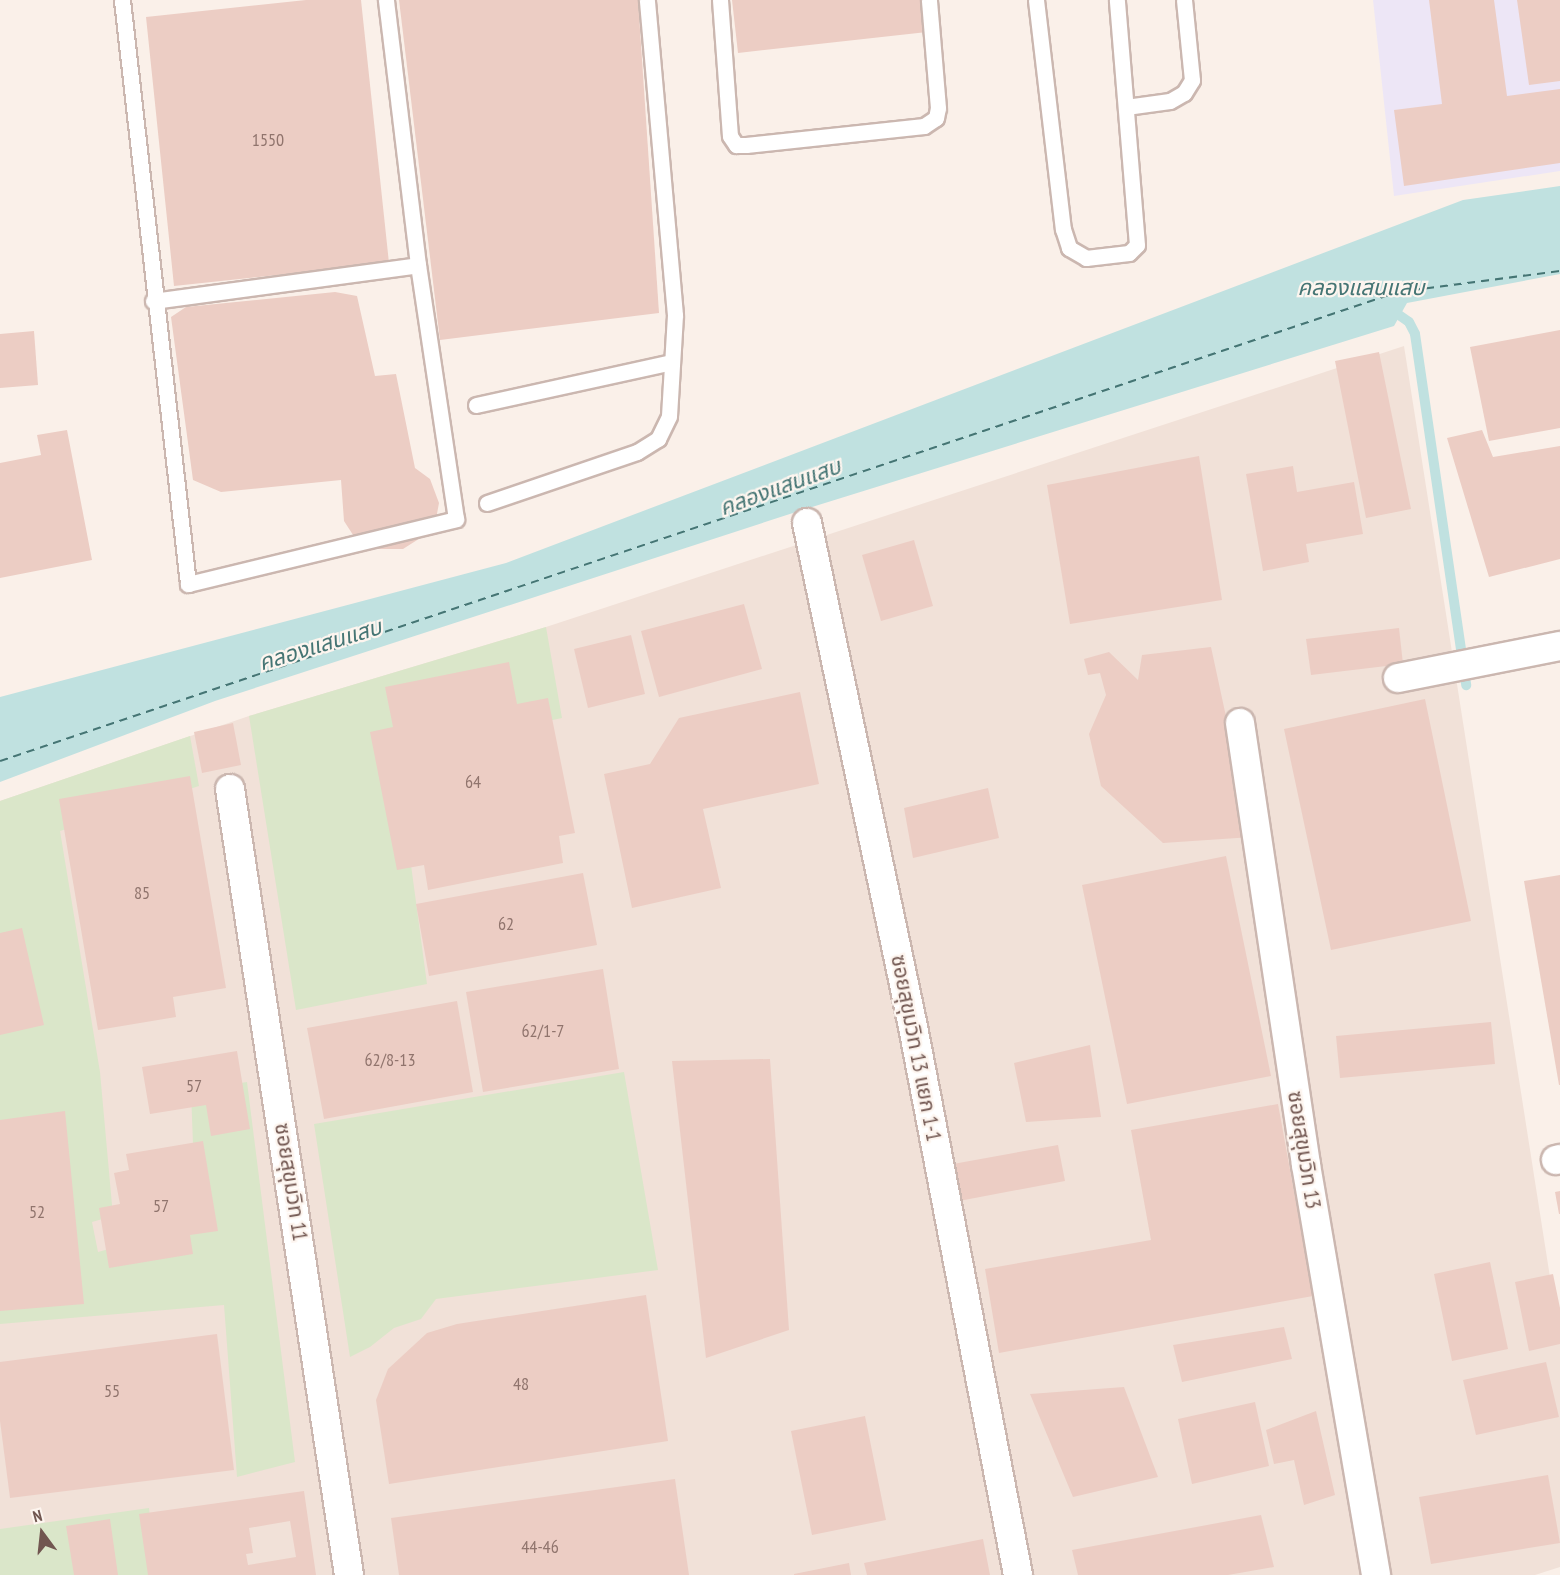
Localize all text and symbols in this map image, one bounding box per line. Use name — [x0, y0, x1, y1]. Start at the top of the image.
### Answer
house number: 1550 — [252, 129, 284, 151]
water label: คลองแสนแสบ — [1297, 275, 1425, 301]
water label: คลองแสนแสบ — [716, 453, 844, 521]
water label: คลองแสนแสบ — [255, 614, 385, 676]
house number: 64 — [465, 771, 481, 793]
house number: 85 — [134, 882, 150, 904]
house number: 62 — [498, 913, 514, 935]
street label: ซอยสุขุมวิท 13 แยก 1-1 — [886, 953, 946, 1143]
house number: 62/1-7 — [522, 1020, 564, 1042]
house number: 62/8-13 — [364, 1049, 416, 1071]
house number: 57 — [186, 1075, 202, 1097]
street label: ซอยสุขุมวิท 13 — [1282, 1089, 1326, 1211]
street label: ซอยสุขุมวิท 11 — [269, 1121, 313, 1243]
house number: 57 — [153, 1195, 169, 1217]
house number: 52 — [29, 1201, 45, 1223]
house number: 48 — [513, 1373, 529, 1395]
house number: 55 — [104, 1380, 120, 1402]
north arrow — [12, 1503, 72, 1563]
text: N — [31, 1505, 44, 1526]
house number: 44-46 — [521, 1536, 559, 1558]

